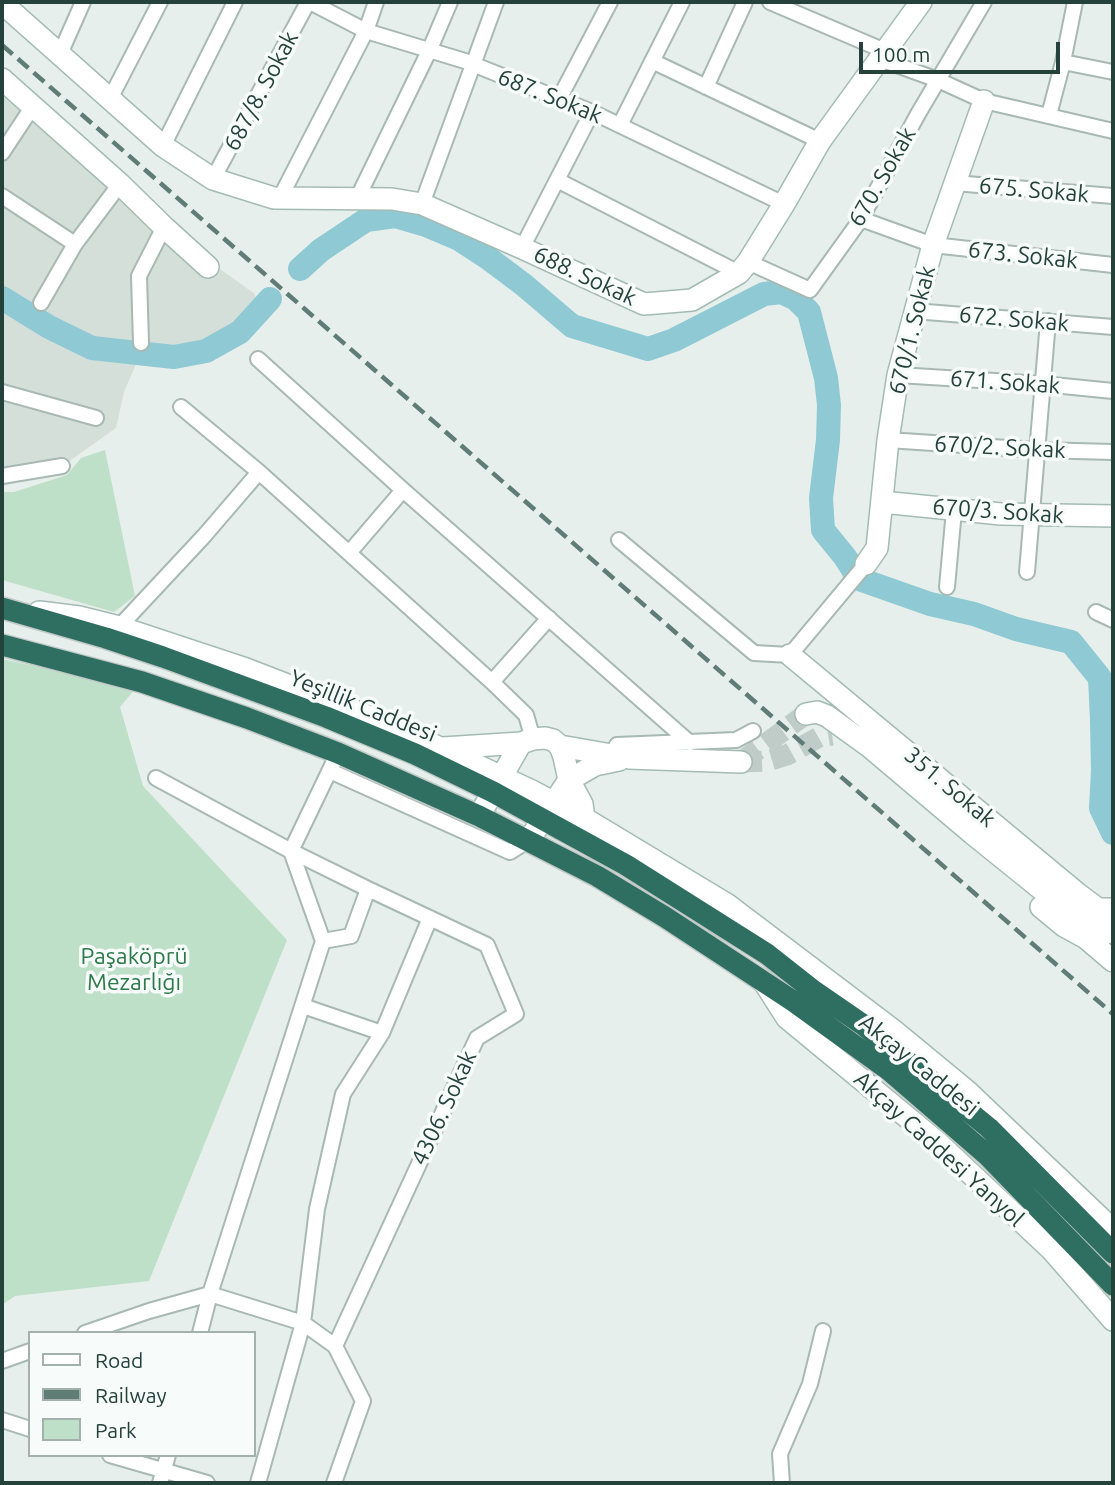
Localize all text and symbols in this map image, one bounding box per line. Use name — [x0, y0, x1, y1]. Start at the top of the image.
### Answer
street label: 687/8. Sokak — [218, 26, 304, 156]
scale bar — [863, 28, 1064, 72]
text: 100 m — [872, 42, 930, 66]
street label: 687. Sokak — [494, 63, 606, 129]
street label: 670. Sokak — [842, 122, 922, 232]
street label: 675. Sokak — [978, 171, 1090, 209]
street label: 673. Sokak — [967, 236, 1079, 274]
street label: 688. Sokak — [529, 240, 641, 312]
street label: 670/1. Sokak — [883, 263, 941, 397]
street label: 672. Sokak — [958, 300, 1070, 338]
street label: 671. Sokak — [949, 364, 1061, 400]
street label: 670/2. Sokak — [933, 430, 1067, 464]
street label: 670/3. Sokak — [931, 493, 1065, 529]
street label: Yeşillik Caddesi — [285, 664, 441, 748]
street label: 351. Sokak — [899, 741, 1001, 833]
park label: Paşaköprü Mezarlığı — [80, 942, 188, 996]
street label: Akçay Caddesi — [854, 1008, 984, 1122]
street label: 4306. Sokak — [405, 1046, 483, 1170]
street label: Akçay Caddesi Yanyol — [848, 1065, 1030, 1233]
legend — [28, 1331, 256, 1457]
text: Road — [95, 1348, 143, 1372]
text: Railway — [95, 1383, 167, 1407]
text: Park — [95, 1418, 137, 1442]

